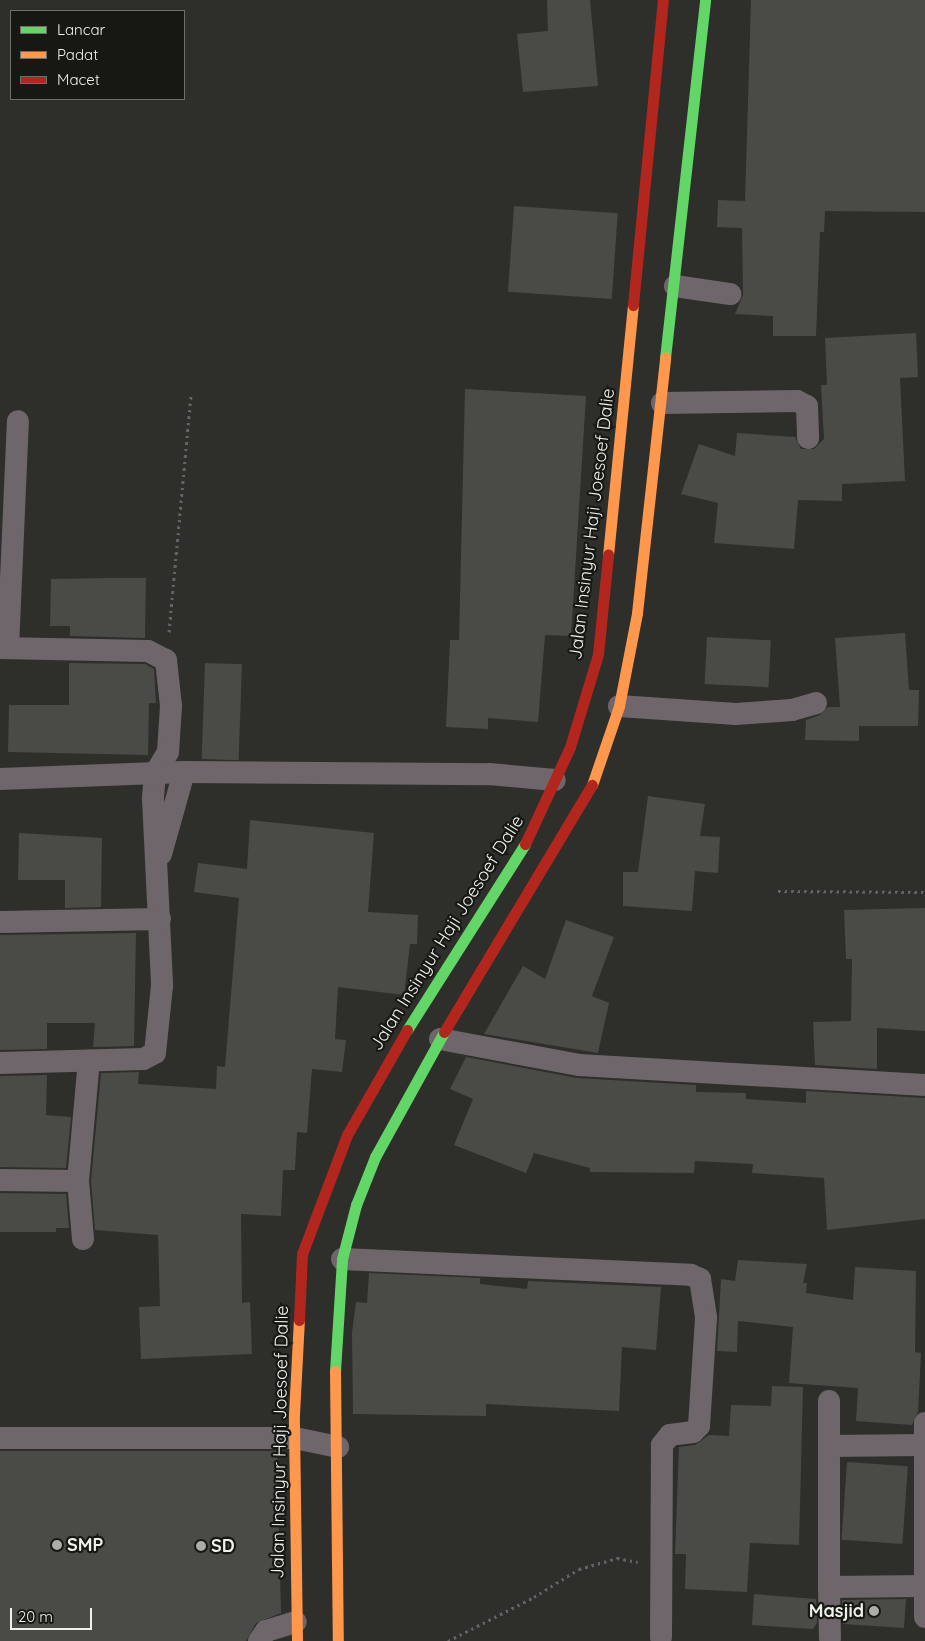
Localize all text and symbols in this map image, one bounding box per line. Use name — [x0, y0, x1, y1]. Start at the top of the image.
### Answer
legend — [10, 10, 185, 100]
text: Lancar — [57, 20, 105, 39]
text: Padat — [57, 45, 98, 64]
text: Macet — [57, 70, 100, 89]
street label: Jalan Insinyur Haji Joesoef Dalie — [565, 387, 619, 661]
street label: Jalan Insinyur Haji Joesoef Dalie — [365, 811, 529, 1055]
street label: Jalan Insinyur Haji Joesoef Dalie — [267, 1305, 293, 1579]
place label: SMP — [67, 1534, 103, 1556]
place label: SD — [211, 1535, 235, 1557]
marker: SMP — [51, 1539, 63, 1551]
marker: SD — [195, 1540, 207, 1552]
scale bar — [12, 1598, 95, 1630]
place label: Masjid — [809, 1600, 864, 1622]
marker: Masjid — [868, 1605, 880, 1617]
text: 20 m — [18, 1607, 53, 1626]

